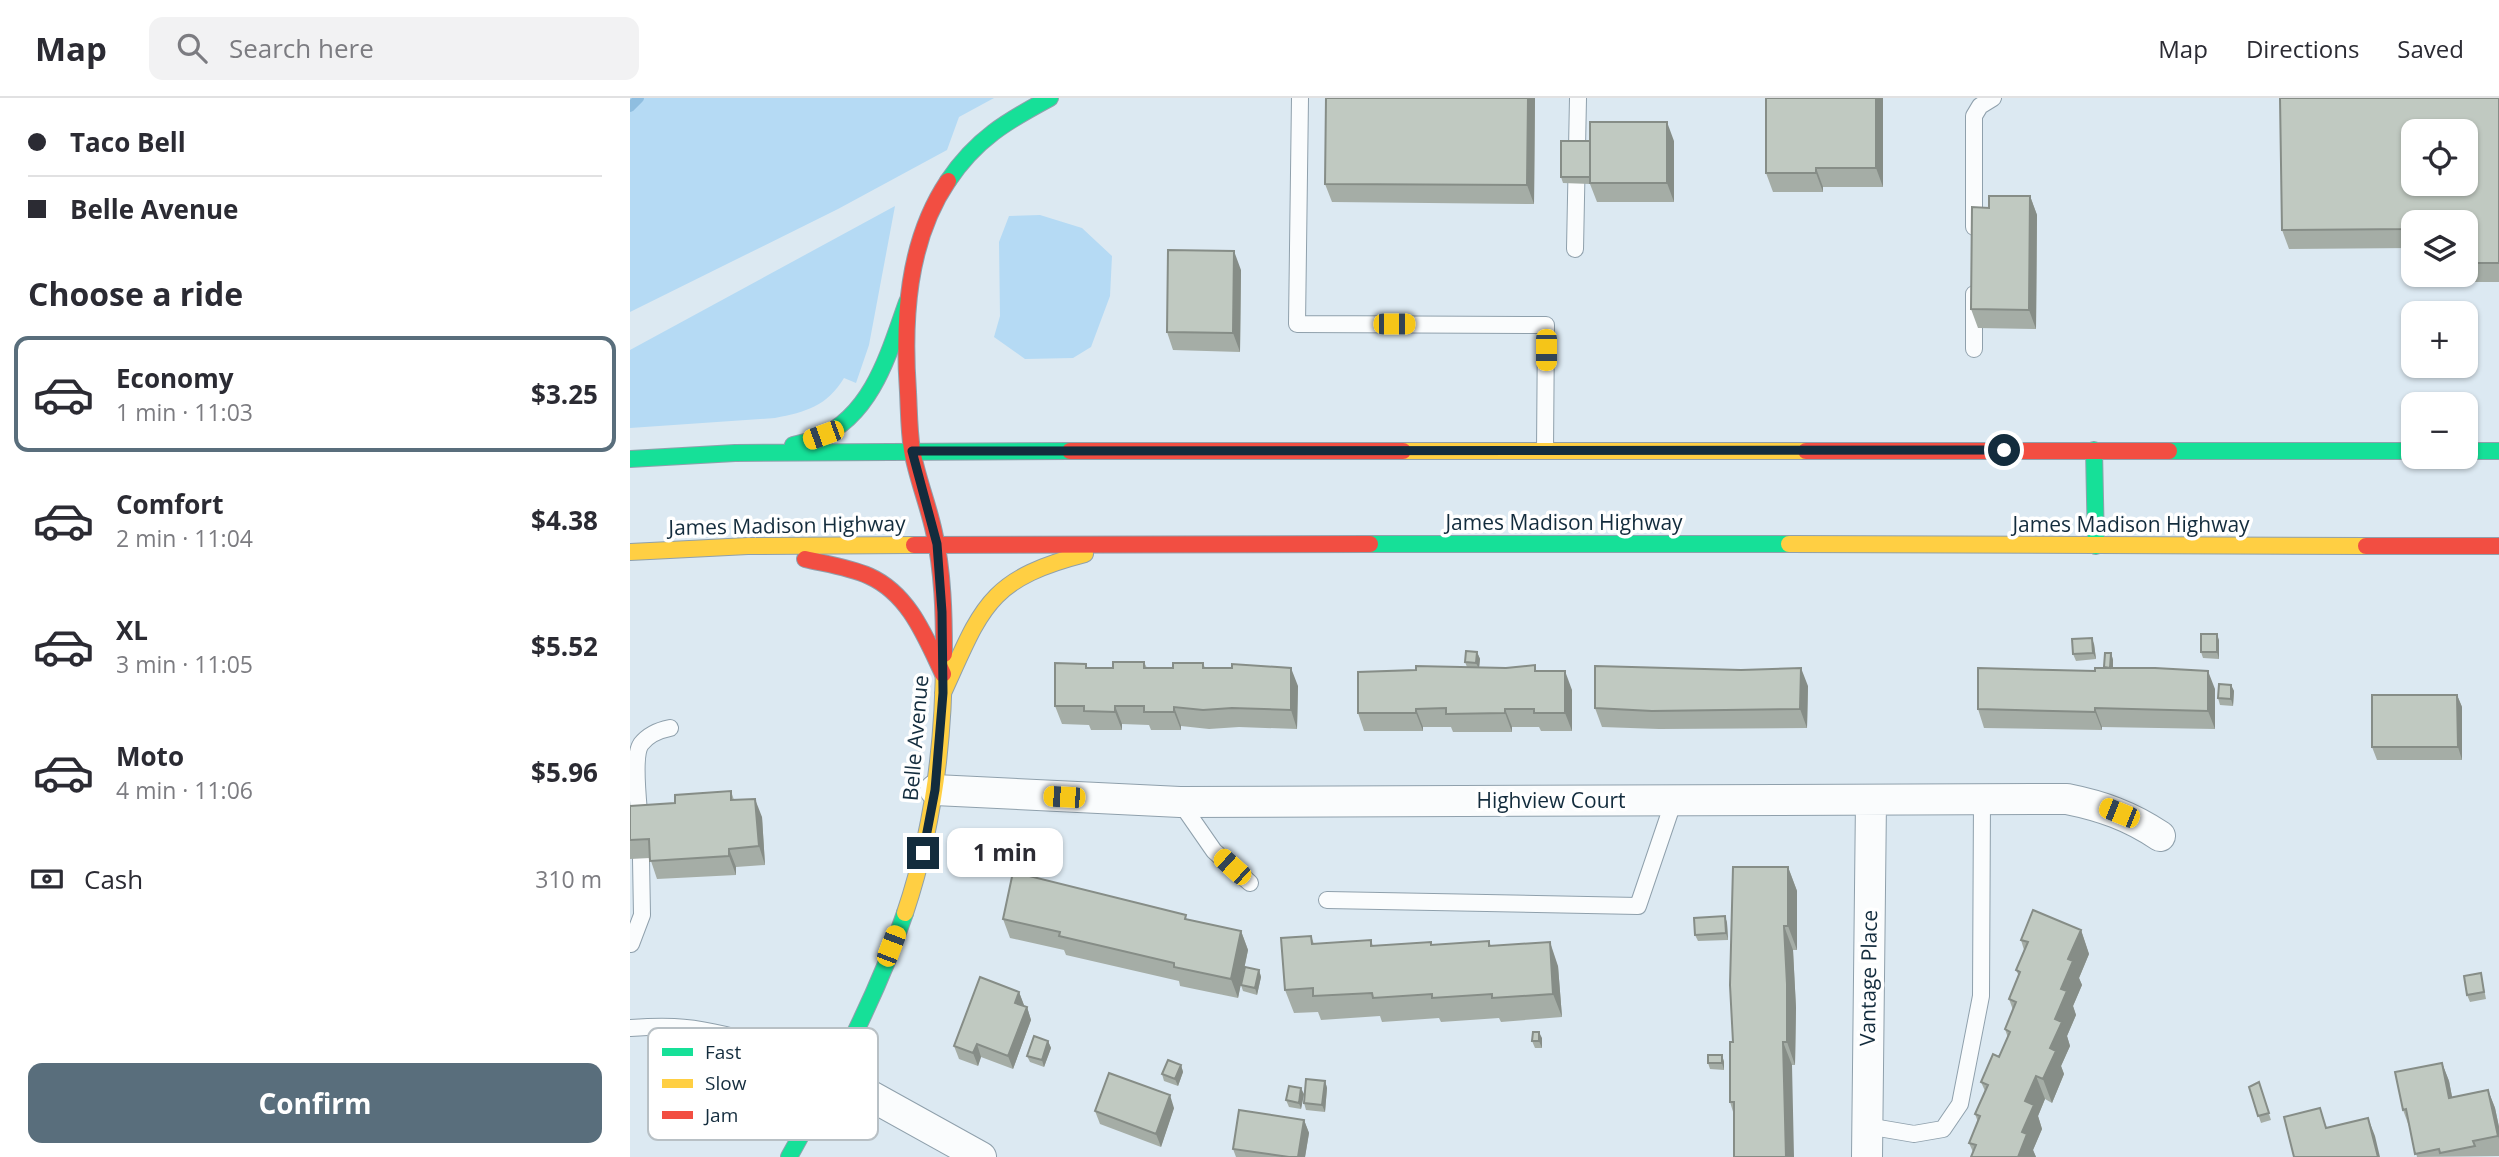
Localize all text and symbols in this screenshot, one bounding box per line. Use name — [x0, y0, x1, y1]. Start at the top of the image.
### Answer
search box — [149, 17, 639, 80]
text: Map — [35, 26, 107, 71]
icon: search — [173, 29, 211, 67]
text: Search here — [229, 30, 374, 66]
text: Map — [2158, 32, 2208, 65]
text: Directions — [2246, 32, 2359, 65]
text: Saved — [2397, 32, 2464, 65]
map controls — [2401, 119, 2478, 469]
button: locate — [2401, 119, 2478, 196]
text: Taco Bell — [70, 124, 186, 160]
text: Belle Avenue — [70, 191, 238, 227]
button: layers — [2401, 210, 2478, 287]
text: Choose a ride — [28, 272, 243, 315]
button: + — [2401, 301, 2478, 378]
car — [1374, 314, 1416, 335]
car — [1536, 329, 1557, 371]
text: Economy — [116, 360, 234, 396]
icon: car — [32, 363, 95, 426]
text: $3.25 — [531, 376, 598, 412]
button: − — [2401, 392, 2478, 469]
text: 1 min · 11:03 — [116, 396, 253, 428]
car — [800, 418, 847, 452]
route start — [1988, 434, 2020, 466]
text: Comfort — [116, 486, 223, 522]
icon: car — [32, 489, 95, 552]
text: $4.38 — [531, 502, 598, 538]
street label: James Madison Highway — [1443, 508, 1683, 536]
street label: James Madison Highway — [666, 509, 906, 541]
street label: James Madison Highway — [2010, 510, 2250, 538]
text: 2 min · 11:04 — [116, 522, 253, 554]
text: XL — [116, 612, 148, 648]
icon: car — [32, 615, 95, 678]
text: $5.52 — [531, 628, 598, 664]
text: 3 min · 11:05 — [116, 648, 253, 680]
street label: Belle Avenue — [896, 674, 934, 802]
text: Moto — [116, 738, 184, 774]
icon: car — [32, 741, 95, 804]
text: $5.96 — [531, 754, 598, 790]
text: 4 min · 11:06 — [116, 774, 253, 806]
car — [1043, 785, 1086, 809]
street label: Highview Court — [1476, 786, 1626, 814]
car — [2096, 795, 2143, 831]
callout: 1 min — [948, 828, 1063, 878]
text: 1 min — [973, 836, 1037, 868]
route end — [907, 837, 939, 869]
car — [1210, 845, 1255, 889]
icon: cash — [28, 860, 66, 898]
text: Cash — [84, 861, 143, 897]
text: 310 m — [535, 863, 602, 895]
street label: Vantage Place — [1853, 910, 1883, 1046]
car — [874, 923, 909, 969]
legend — [648, 1028, 878, 1140]
text: Fast — [705, 1039, 741, 1065]
button: Confirm — [28, 1063, 602, 1143]
text: Slow — [705, 1070, 747, 1096]
text: Jam — [703, 1102, 738, 1128]

